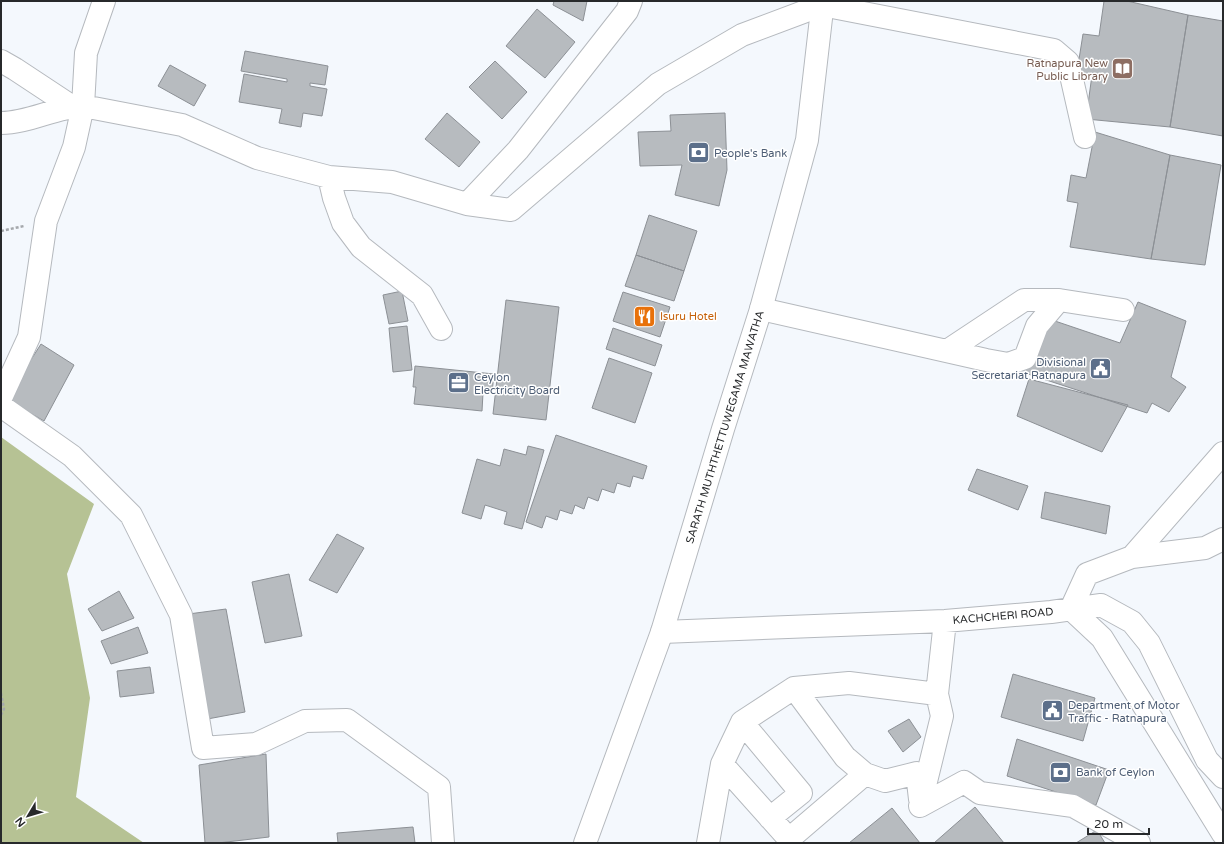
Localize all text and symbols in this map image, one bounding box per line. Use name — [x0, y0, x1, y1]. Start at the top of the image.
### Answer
library icon: Ratnapura New Public Library — [1110, 56, 1136, 82]
place label: Ratnapura New Public Library — [1027, 57, 1108, 83]
bank icon: People's Bank — [685, 140, 711, 166]
place label: People's Bank — [714, 147, 787, 160]
restaurant icon: Isuru Hotel — [631, 303, 657, 329]
street label: SARATH MUTHTHETTUWEGAMA MAWATHA — [683, 309, 767, 545]
place label: Isuru Hotel — [660, 310, 717, 323]
public building icon: Divisional Secretariat Ratnapura — [1088, 355, 1114, 381]
place label: Divisional Secretariat Ratnapura — [971, 356, 1086, 382]
office icon: Ceylon Electricity Board — [446, 370, 472, 396]
place label: Ceylon Electricity Board — [474, 371, 560, 397]
street label: KACHCHERI ROAD — [952, 605, 1054, 627]
public building icon: Department of Motor Traffic - Ratnapura — [1039, 698, 1065, 724]
place label: Department of Motor Traffic - Ratnapura — [1068, 699, 1180, 725]
bank icon: Bank of Ceylon — [1047, 759, 1073, 785]
place label: Bank of Ceylon — [1076, 766, 1155, 779]
north arrow — [8, 796, 48, 836]
scale bar — [1088, 810, 1149, 836]
text: N — [13, 814, 28, 829]
text: 20 m — [1094, 817, 1123, 831]

